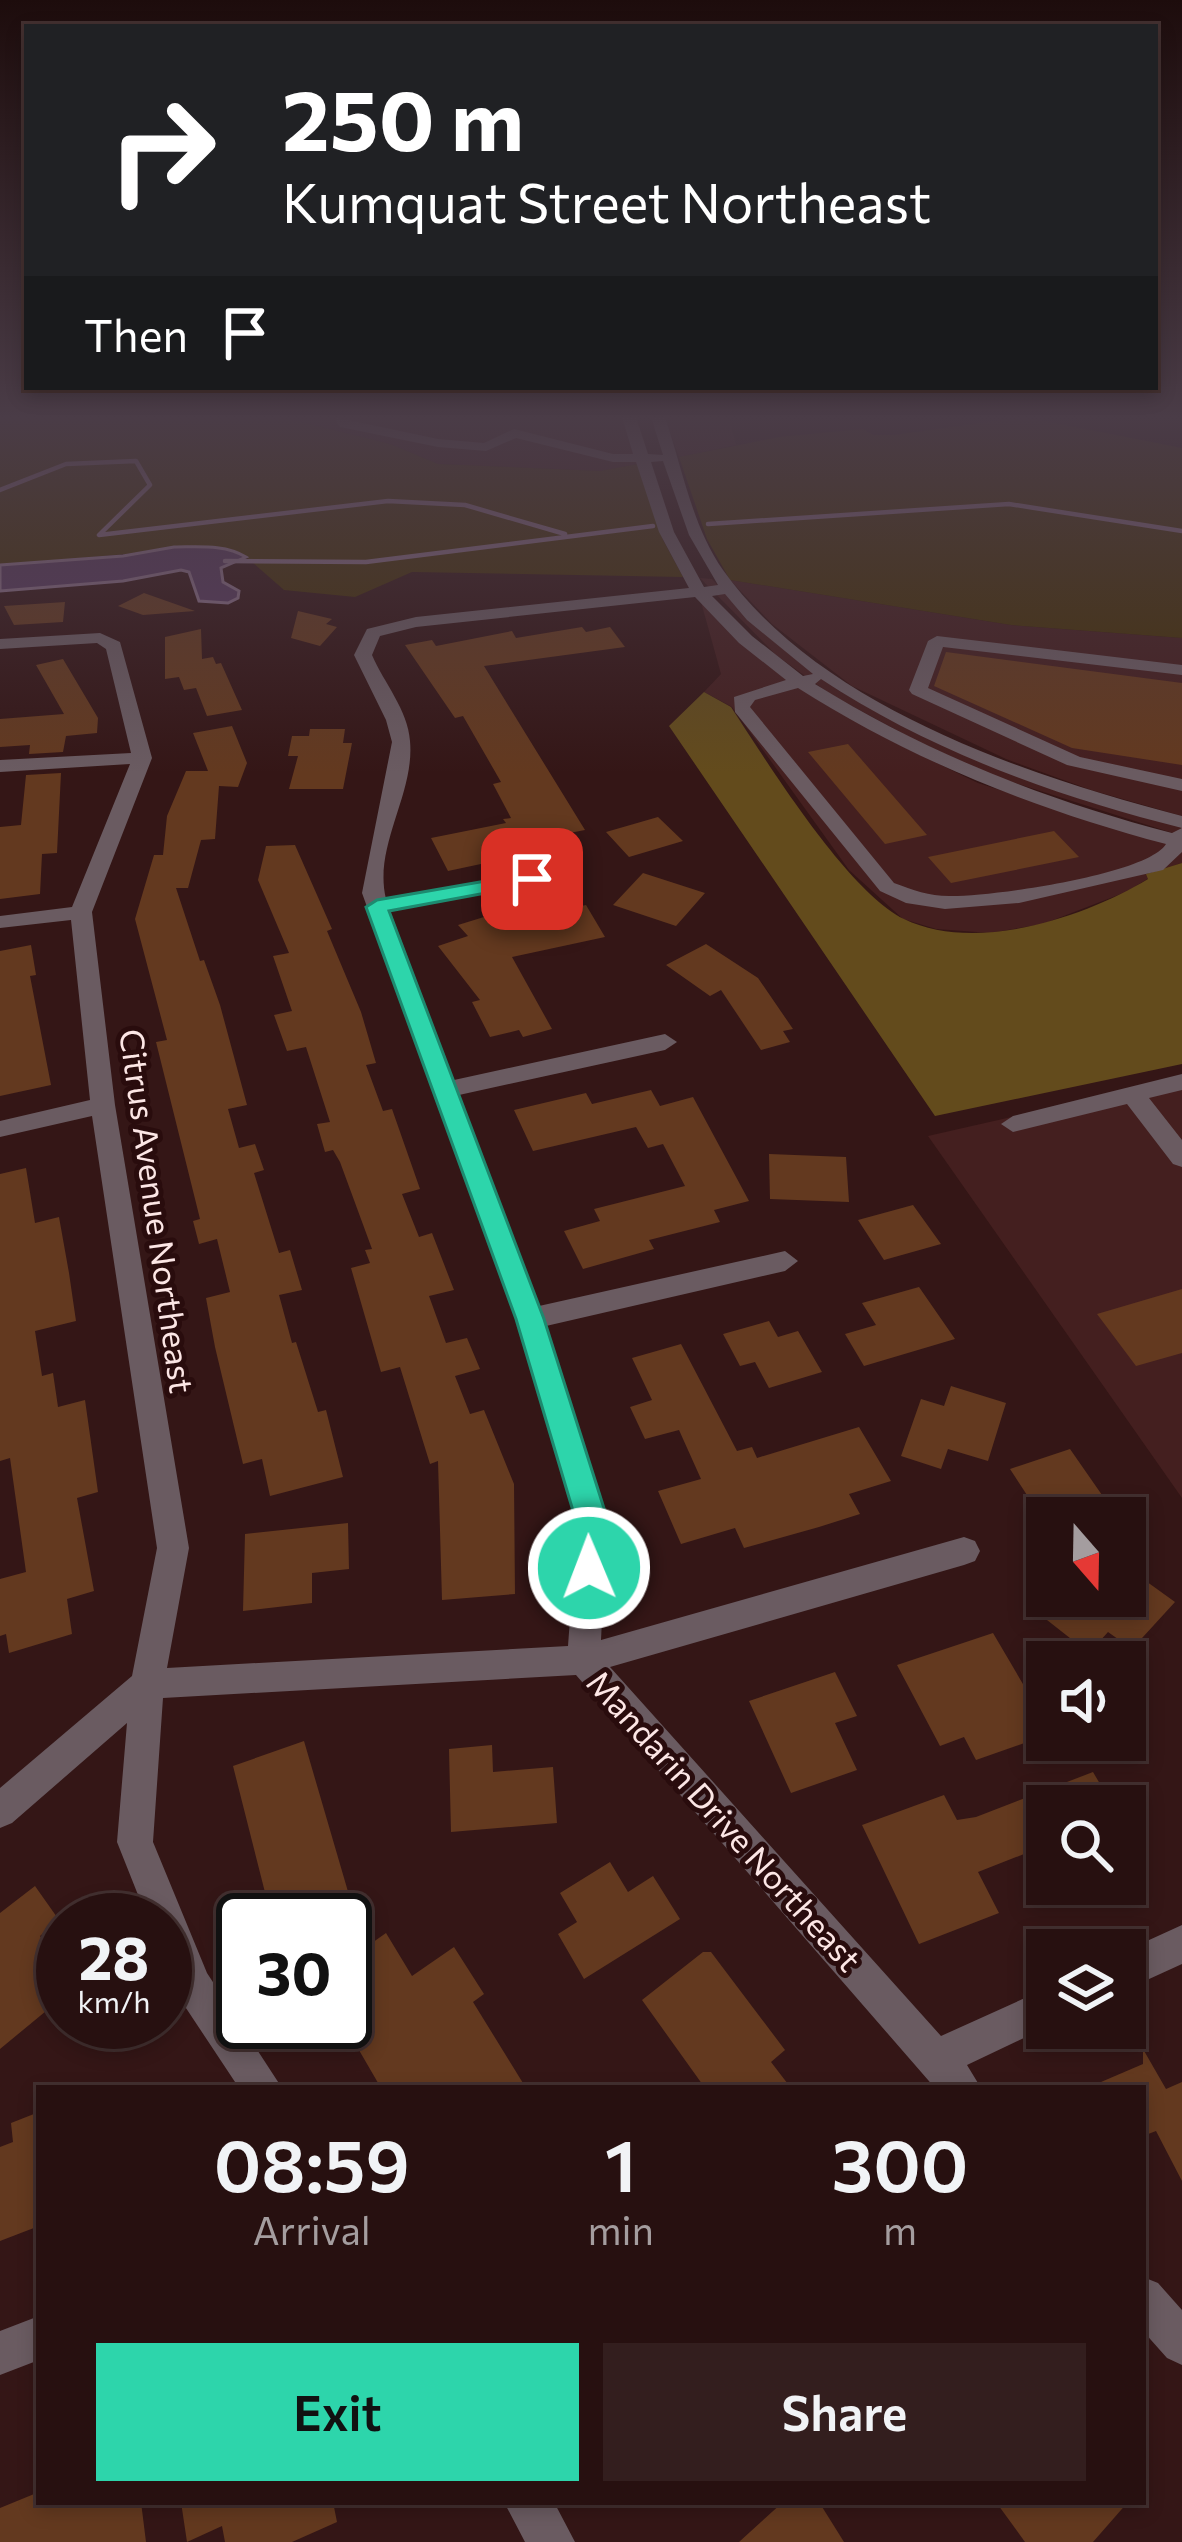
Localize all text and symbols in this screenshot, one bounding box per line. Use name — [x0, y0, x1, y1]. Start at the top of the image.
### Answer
text: 250 m — [282, 66, 524, 168]
icon: right — [84, 72, 240, 228]
text: Kumquat Street Northeast — [282, 168, 931, 234]
icon: arrive — [212, 300, 278, 366]
text: Then — [84, 306, 188, 361]
pin — [481, 828, 583, 930]
icon: arrive — [499, 846, 565, 912]
street label: Citrus Avenue Northeast — [112, 1026, 204, 1396]
north arrow — [1026, 1497, 1146, 1617]
map controls — [1026, 1497, 1146, 2049]
position arrow — [526, 1505, 652, 1631]
button: sound — [1026, 1641, 1146, 1761]
street label: Mandarin Drive Northeast — [579, 1661, 871, 1979]
button: search — [1026, 1785, 1146, 1905]
speed limit sign: 30 — [216, 1893, 372, 2049]
text: 28 — [79, 1919, 149, 1992]
button: layers — [1026, 1929, 1146, 2049]
text: km/h — [78, 1982, 150, 2019]
text: 08:59 — [214, 2119, 410, 2207]
text: 1 — [605, 2119, 637, 2207]
text: 300 — [832, 2119, 968, 2207]
text: Arrival — [253, 2205, 371, 2253]
text: min — [587, 2205, 654, 2253]
text: m — [883, 2205, 917, 2253]
button: Exit — [96, 2343, 579, 2481]
button: Share — [603, 2343, 1086, 2481]

